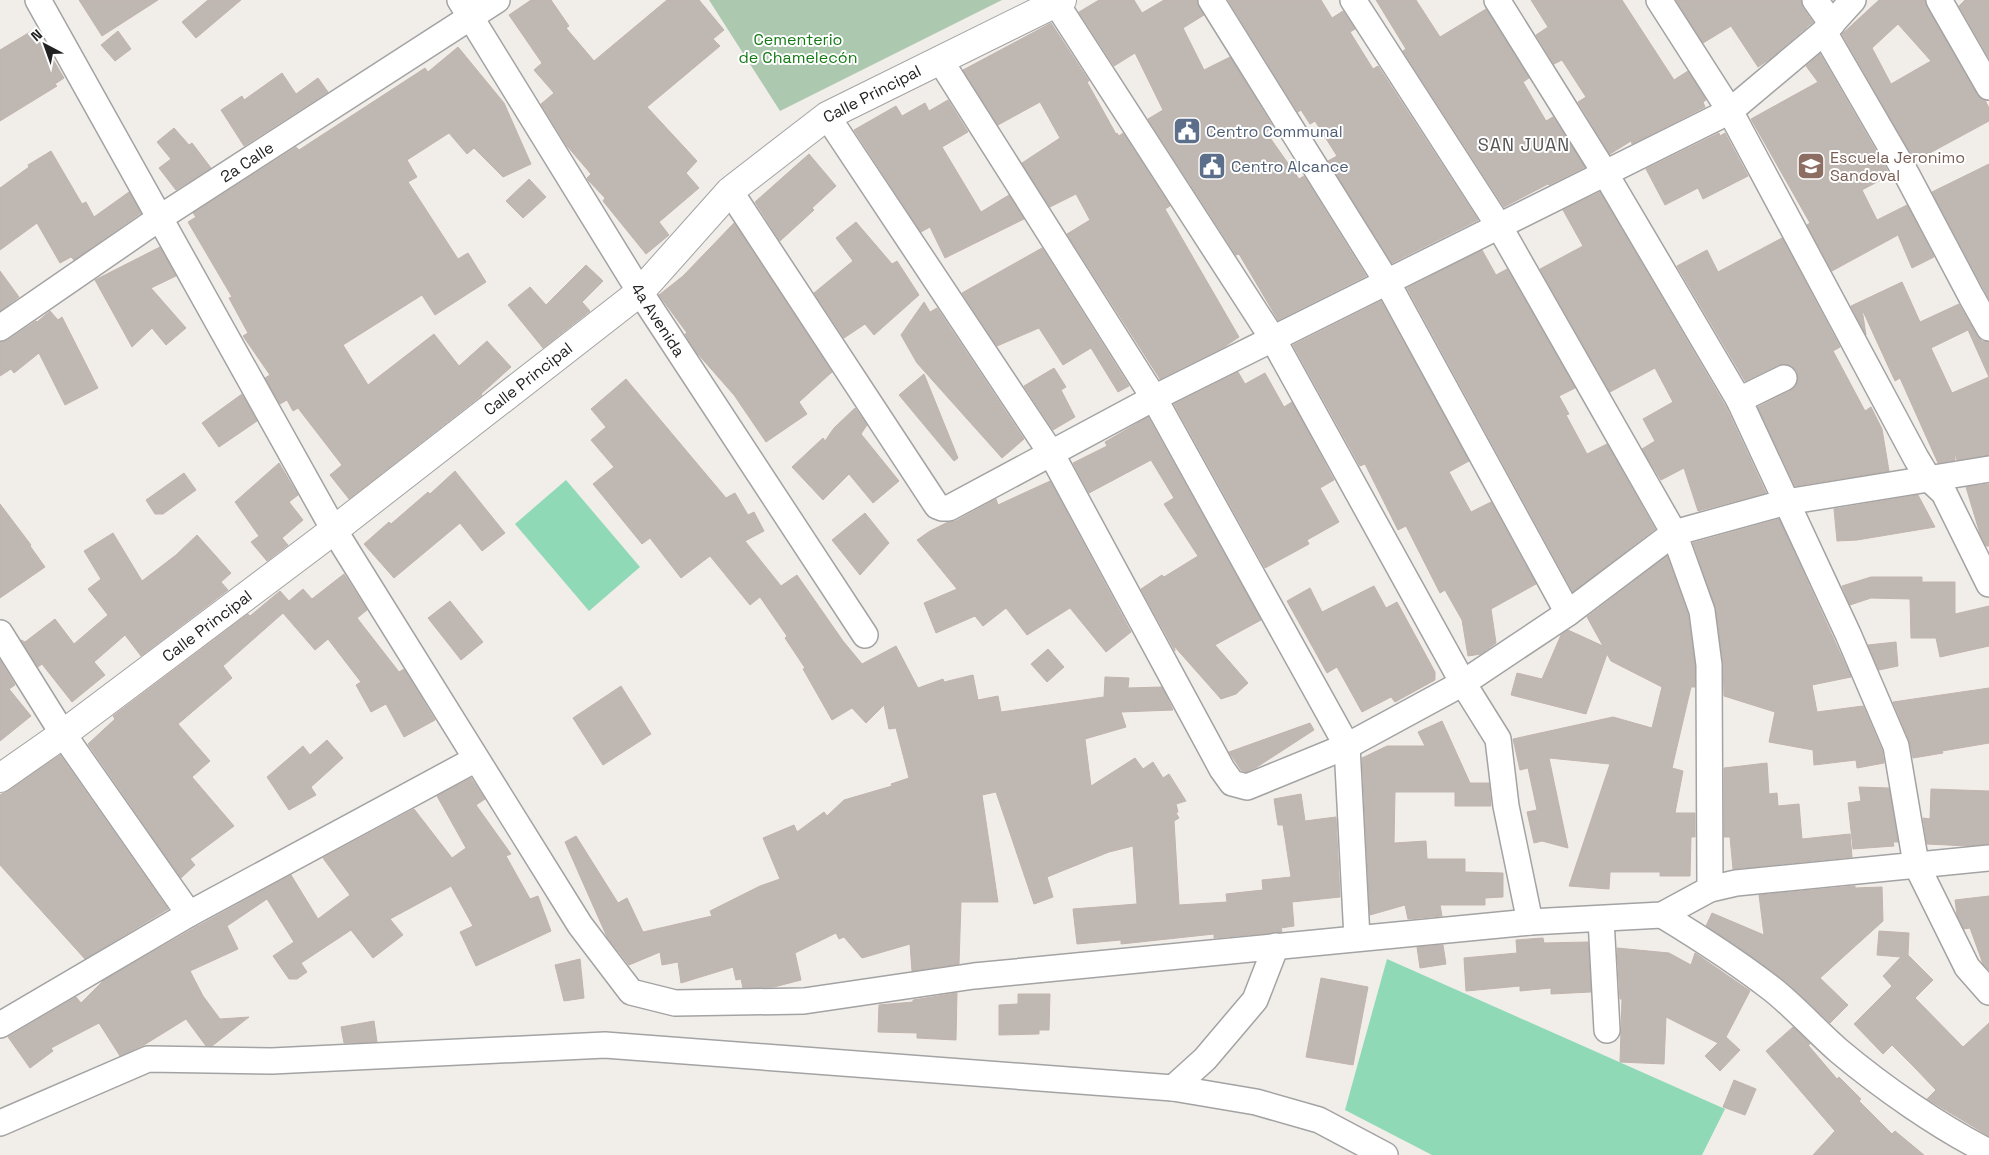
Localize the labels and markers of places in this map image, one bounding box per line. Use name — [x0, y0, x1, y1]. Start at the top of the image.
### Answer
public building icon: Centro Communal — [1172, 116, 1202, 146]
place label: Centro Communal — [1206, 121, 1343, 142]
place label: Escuela Jeronimo Sandoval — [1830, 147, 1965, 186]
public building icon: Centro Alcance — [1197, 151, 1227, 181]
school or university icon: Escuela Jeronimo Sandoval — [1796, 151, 1826, 181]
place label: Centro Alcance — [1231, 156, 1349, 177]

